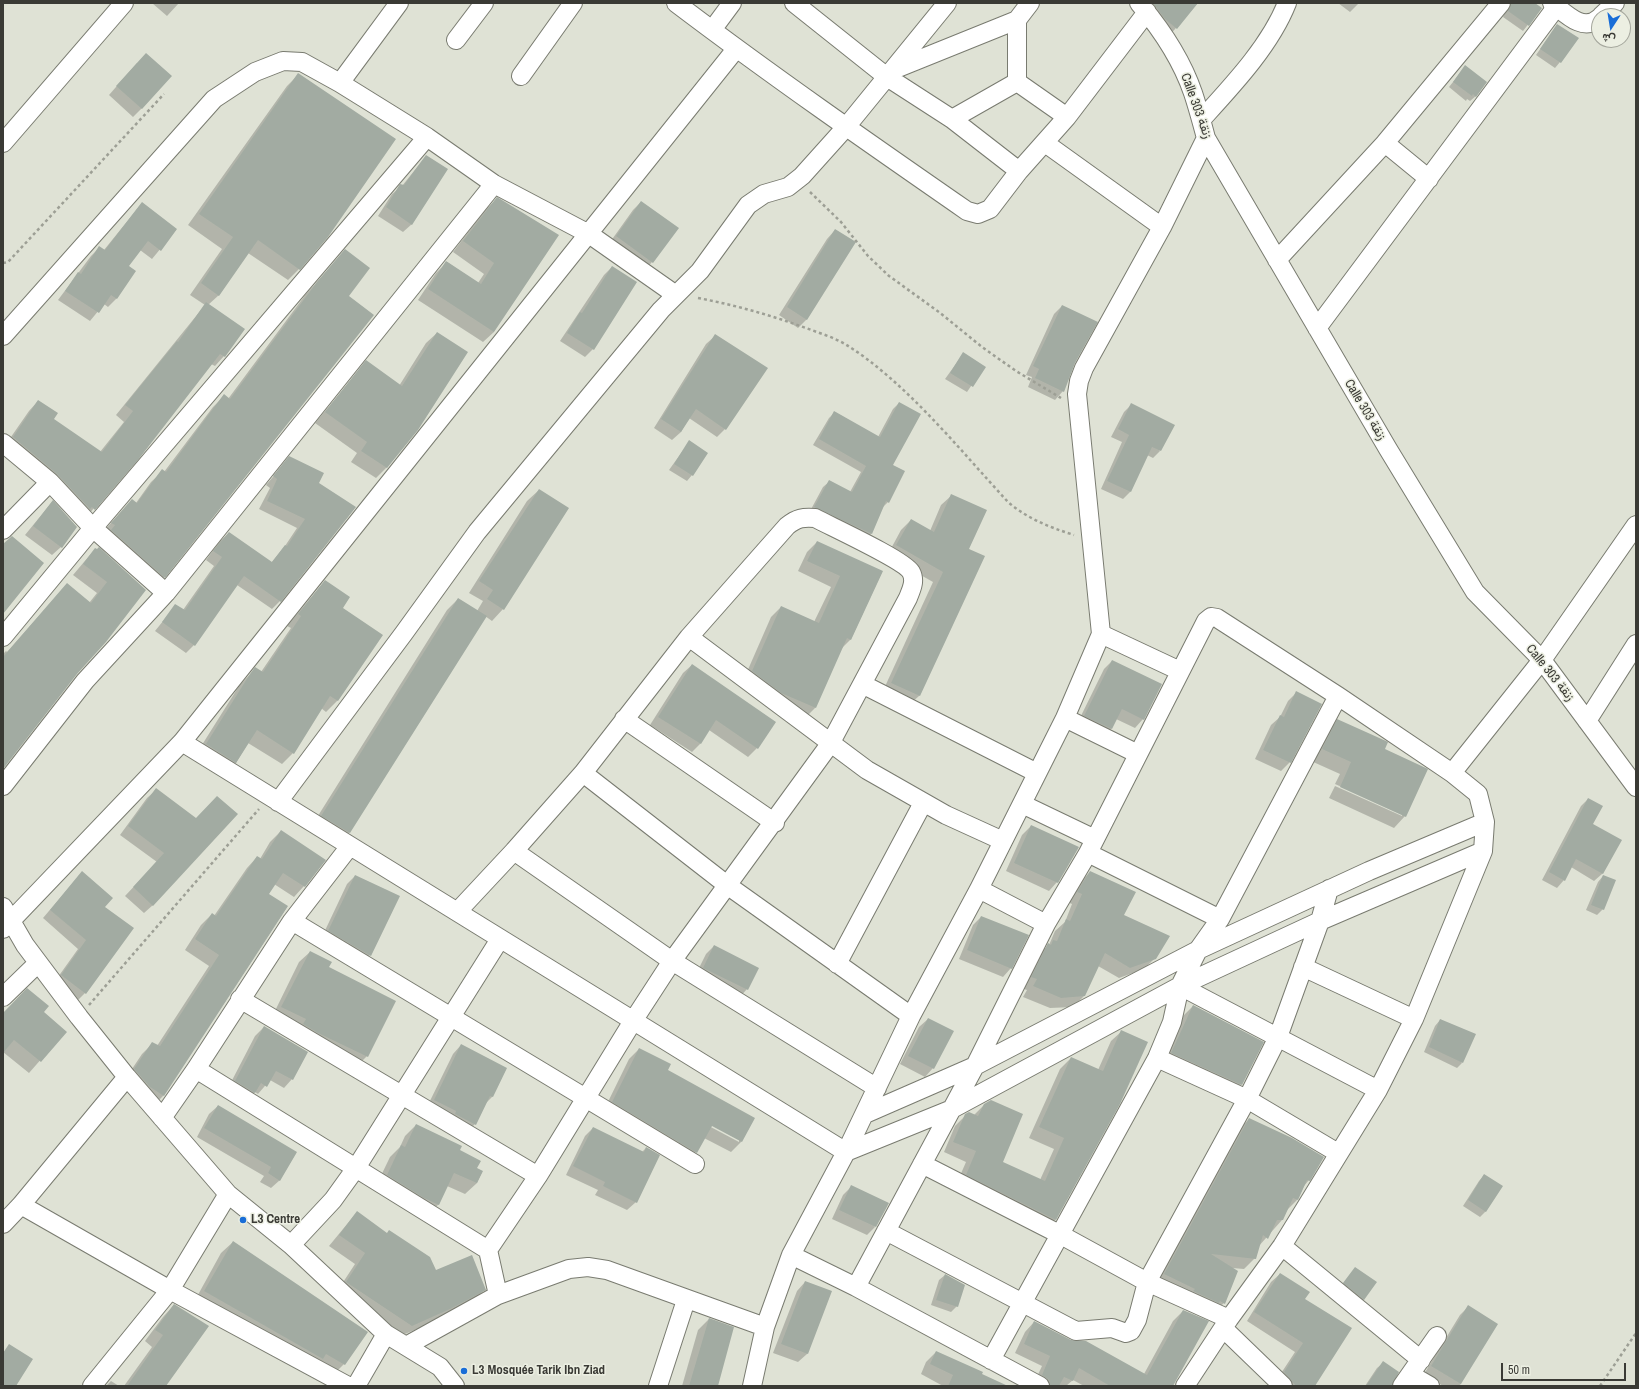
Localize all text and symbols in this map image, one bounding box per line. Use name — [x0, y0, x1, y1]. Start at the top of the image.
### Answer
north arrow — [1591, 8, 1631, 48]
text: ش — [1601, 31, 1617, 47]
street label: Calle 303 زنقة — [1177, 71, 1215, 141]
street label: Calle 303 زنقة — [1341, 377, 1389, 443]
street label: Calle 303 زنقة — [1522, 641, 1578, 705]
place label: L3 Centre — [251, 1212, 300, 1228]
marker: L3 Centre — [238, 1215, 248, 1225]
scale bar — [1503, 1355, 1628, 1381]
text: 50 m — [1508, 1362, 1530, 1378]
place label: L3 Mosquée Tarik Ibn Ziad — [472, 1363, 605, 1379]
marker: L3 Mosquée Tarik Ibn Ziad — [459, 1366, 469, 1376]

